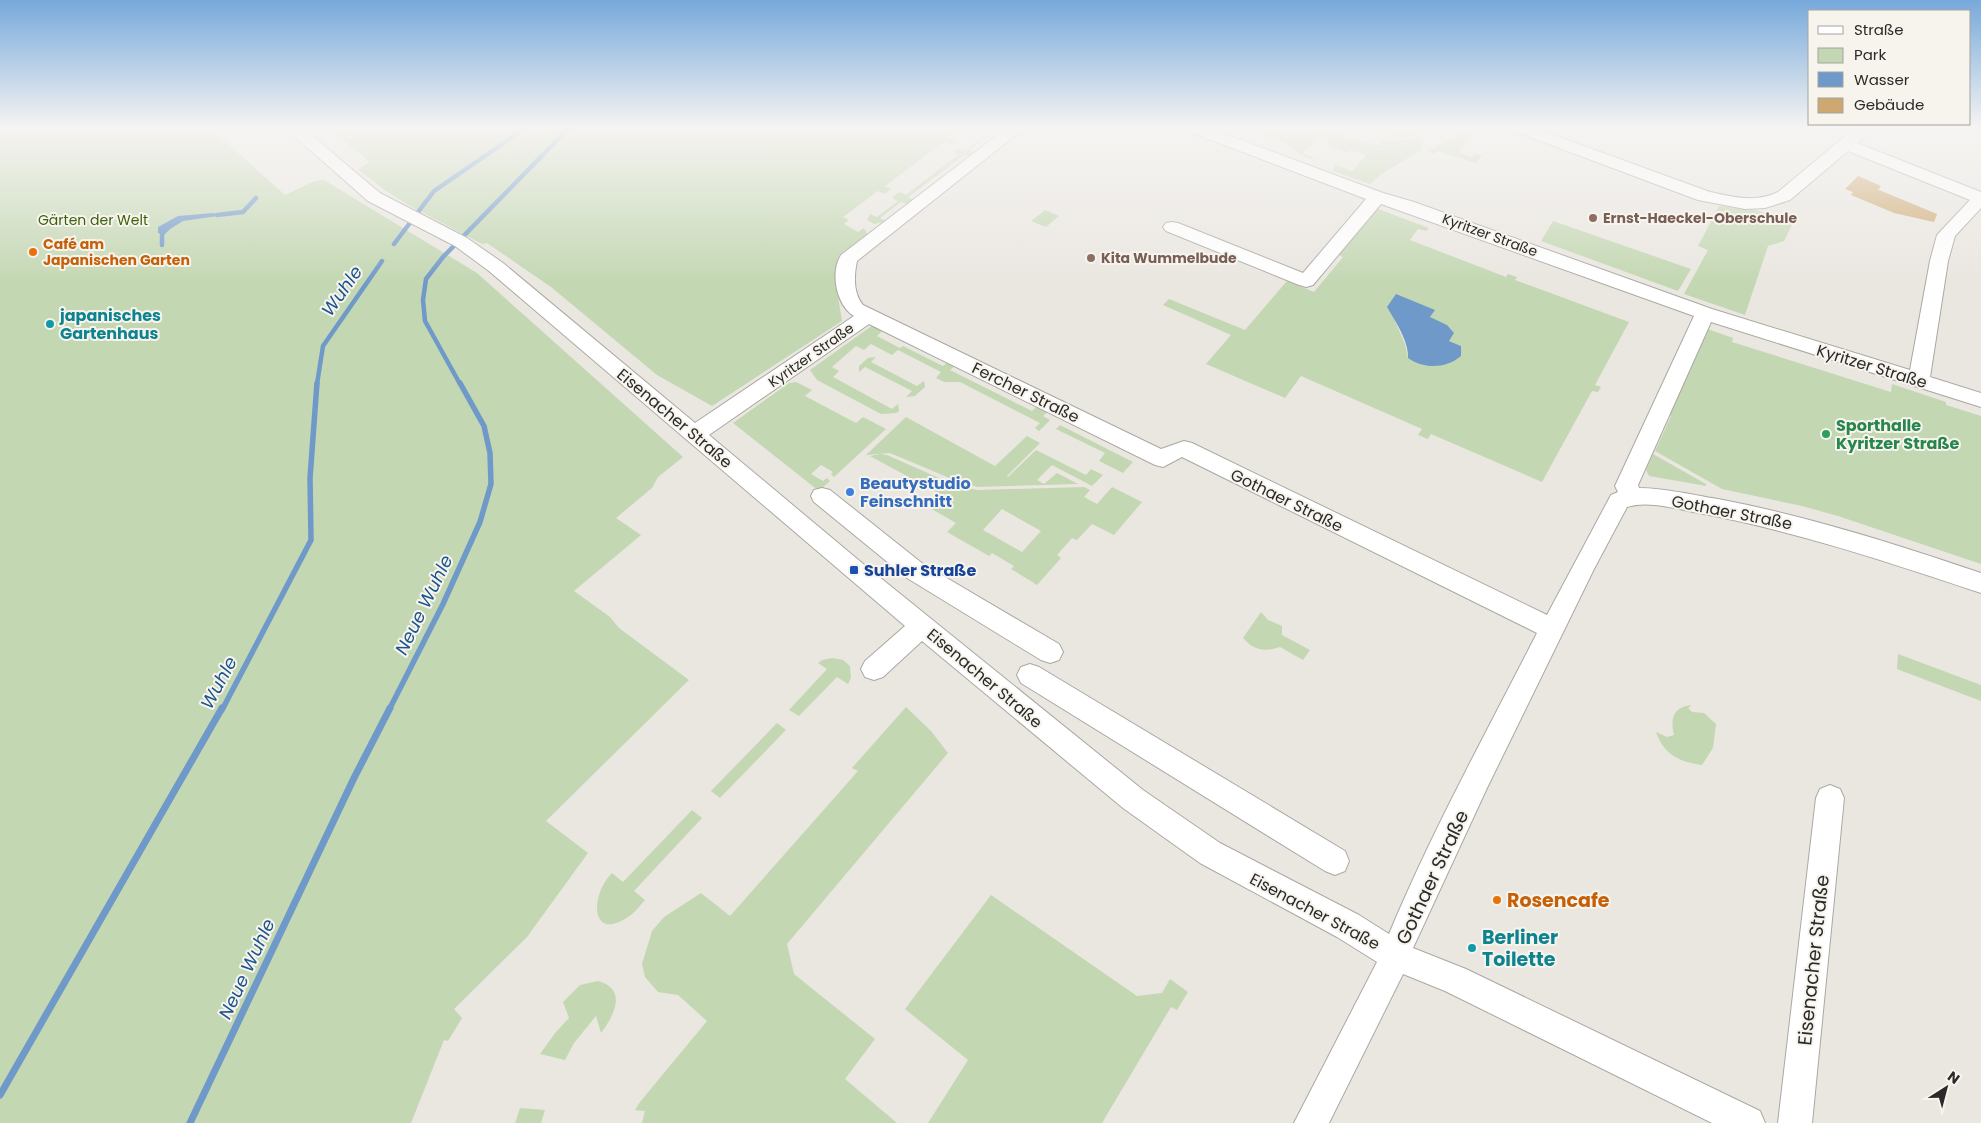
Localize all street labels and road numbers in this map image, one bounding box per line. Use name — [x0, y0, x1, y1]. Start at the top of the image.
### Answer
street label: Kyritzer Straße — [1439, 208, 1541, 262]
street label: Kyritzer Straße — [764, 318, 858, 392]
street label: Kyritzer Straße — [1814, 339, 1930, 394]
street label: Fercher Straße — [968, 356, 1083, 428]
street label: Eisenacher Straße — [612, 363, 737, 474]
street label: Gothaer Straße — [1227, 463, 1347, 538]
street label: Gothaer Straße — [1670, 490, 1794, 535]
street label: Eisenacher Straße — [922, 623, 1047, 734]
street label: Gothaer Straße — [1389, 806, 1475, 949]
street label: Eisenacher Straße — [1246, 867, 1384, 956]
street label: Eisenacher Straße — [1791, 873, 1836, 1047]

